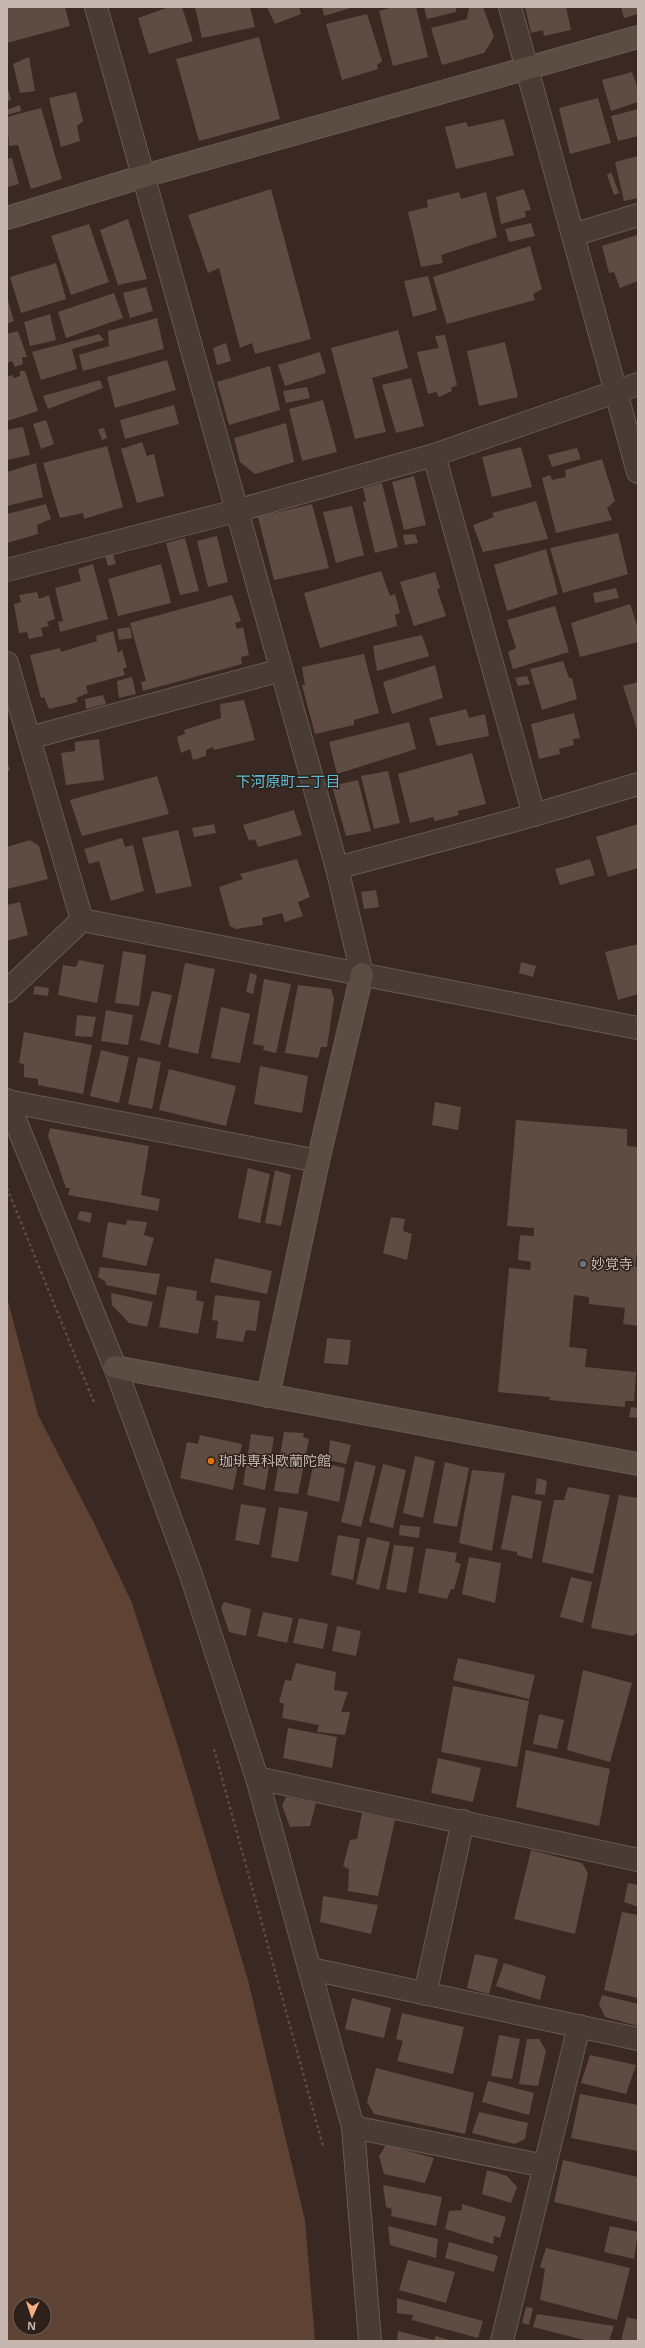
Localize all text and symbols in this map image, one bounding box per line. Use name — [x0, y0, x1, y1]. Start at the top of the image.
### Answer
district label: 下河原町二丁目 — [235, 771, 341, 791]
place label: 妙覚寺 — [591, 1254, 633, 1273]
marker: 妙覚寺 — [578, 1259, 588, 1269]
place label: 珈琲専科欧蘭陀館 — [219, 1451, 331, 1470]
marker: 珈琲専科欧蘭陀館 — [206, 1456, 216, 1466]
north arrow — [12, 2296, 52, 2336]
text: N — [27, 2319, 36, 2334]

